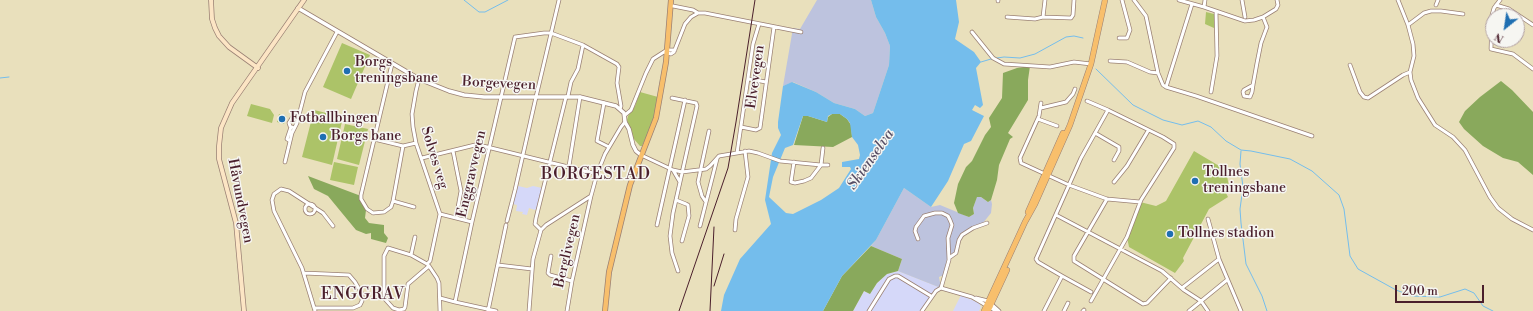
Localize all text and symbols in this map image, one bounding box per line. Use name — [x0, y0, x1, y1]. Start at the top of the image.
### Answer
north arrow — [1485, 8, 1525, 48]
text: N — [1492, 29, 1507, 46]
street label: Elvevegen — [743, 44, 769, 110]
place label: Borgs treningsbane — [355, 55, 438, 88]
marker: Borgs treningsbane — [342, 66, 352, 76]
street label: Borgevegen — [462, 74, 536, 94]
place label: Fotballbingen — [290, 111, 378, 127]
marker: Fotballbingen — [277, 114, 287, 124]
street label: Solves veg — [417, 125, 451, 191]
water label: Skienselva — [844, 126, 898, 194]
place label: Borgs bane — [331, 129, 401, 145]
street label: Enggravvegen — [454, 129, 490, 219]
marker: Borgs bane — [318, 132, 328, 142]
street label: Håvundvegen — [224, 157, 256, 245]
district label: BORGESTAD — [541, 165, 651, 185]
place label: Tollnes treningsbane — [1203, 165, 1286, 198]
marker: Tollnes treningsbane — [1190, 176, 1200, 186]
street label: Berglivegen — [551, 212, 585, 290]
place label: Tollnes stadion — [1178, 226, 1274, 242]
marker: Tollnes stadion — [1165, 229, 1175, 239]
scale bar — [1397, 277, 1486, 303]
text: 200 m — [1402, 284, 1438, 299]
district label: ENGGRAV — [321, 285, 405, 305]

